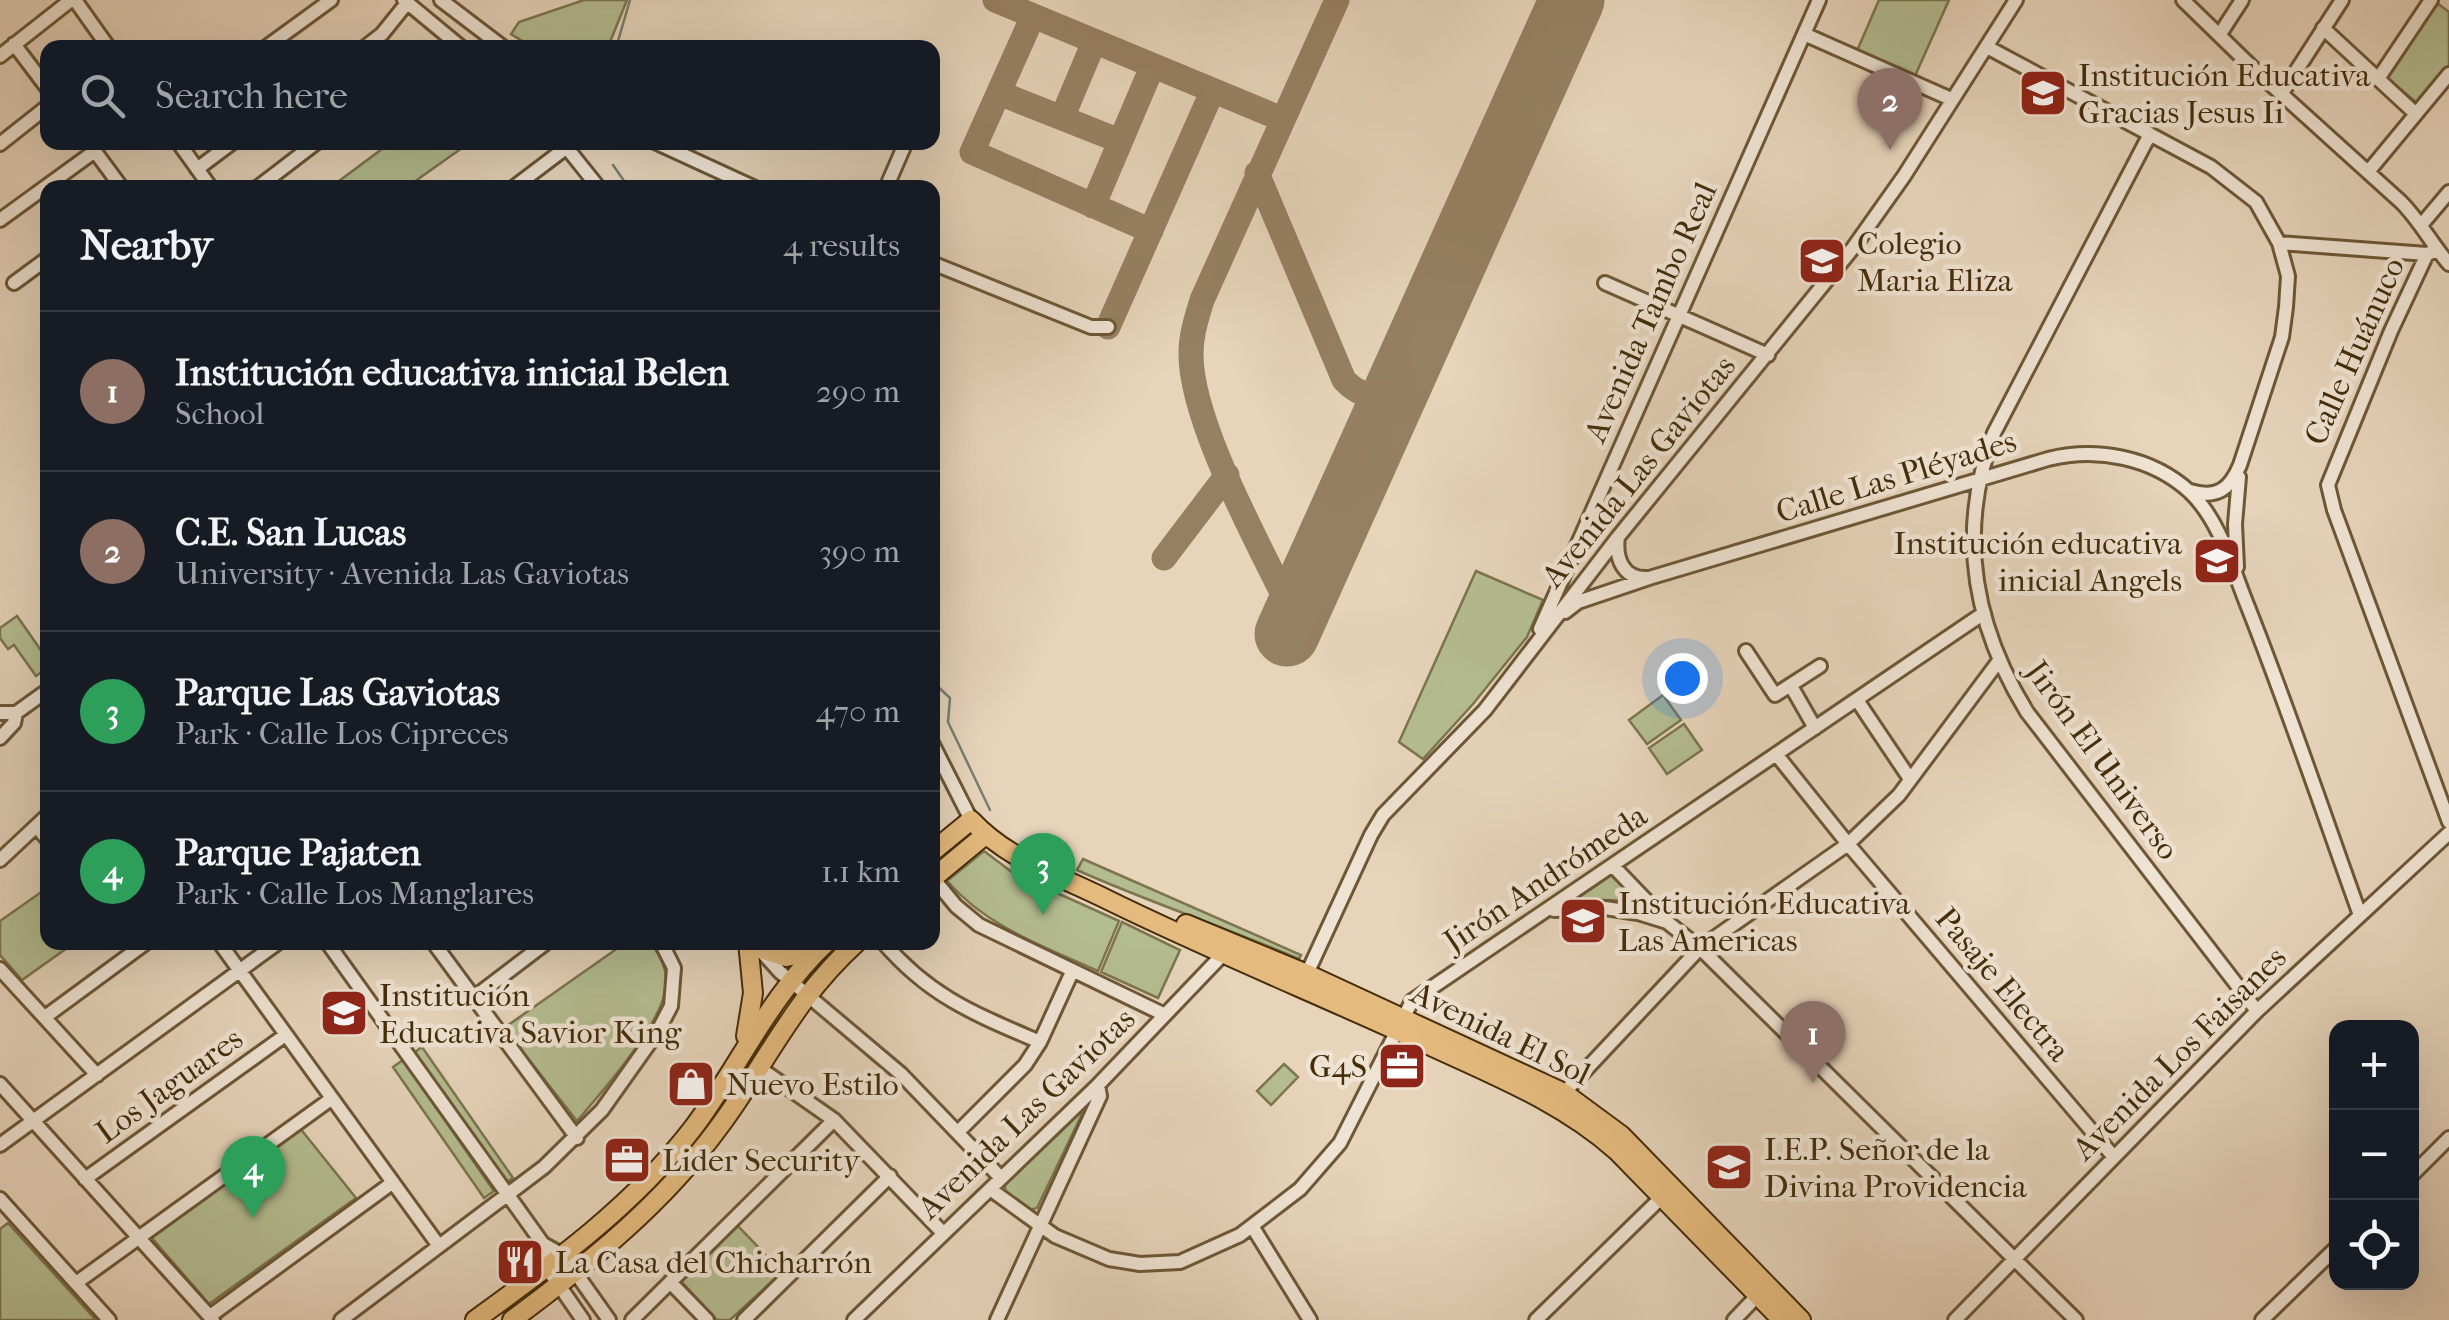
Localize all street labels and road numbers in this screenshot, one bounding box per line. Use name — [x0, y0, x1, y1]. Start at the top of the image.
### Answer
street label: Avenida Tambo Real — [1576, 176, 1724, 450]
street label: Calle Huánuco — [2297, 252, 2412, 451]
street label: Avenida Las Gaviotas — [1532, 348, 1743, 596]
street label: Calle Las Pléyades — [1772, 422, 2021, 531]
street label: Jirón El Universo — [2016, 651, 2187, 867]
street label: Jirón Andrómeda — [1434, 796, 1655, 962]
street label: Pasaje Electra — [1928, 900, 2078, 1070]
street label: Avenida Los Faisanes — [2064, 939, 2294, 1169]
street label: Avenida El Sol — [1403, 973, 1597, 1093]
street label: Avenida Las Gaviotas — [909, 1000, 1143, 1228]
street label: Los Jaguares — [89, 1020, 250, 1151]

